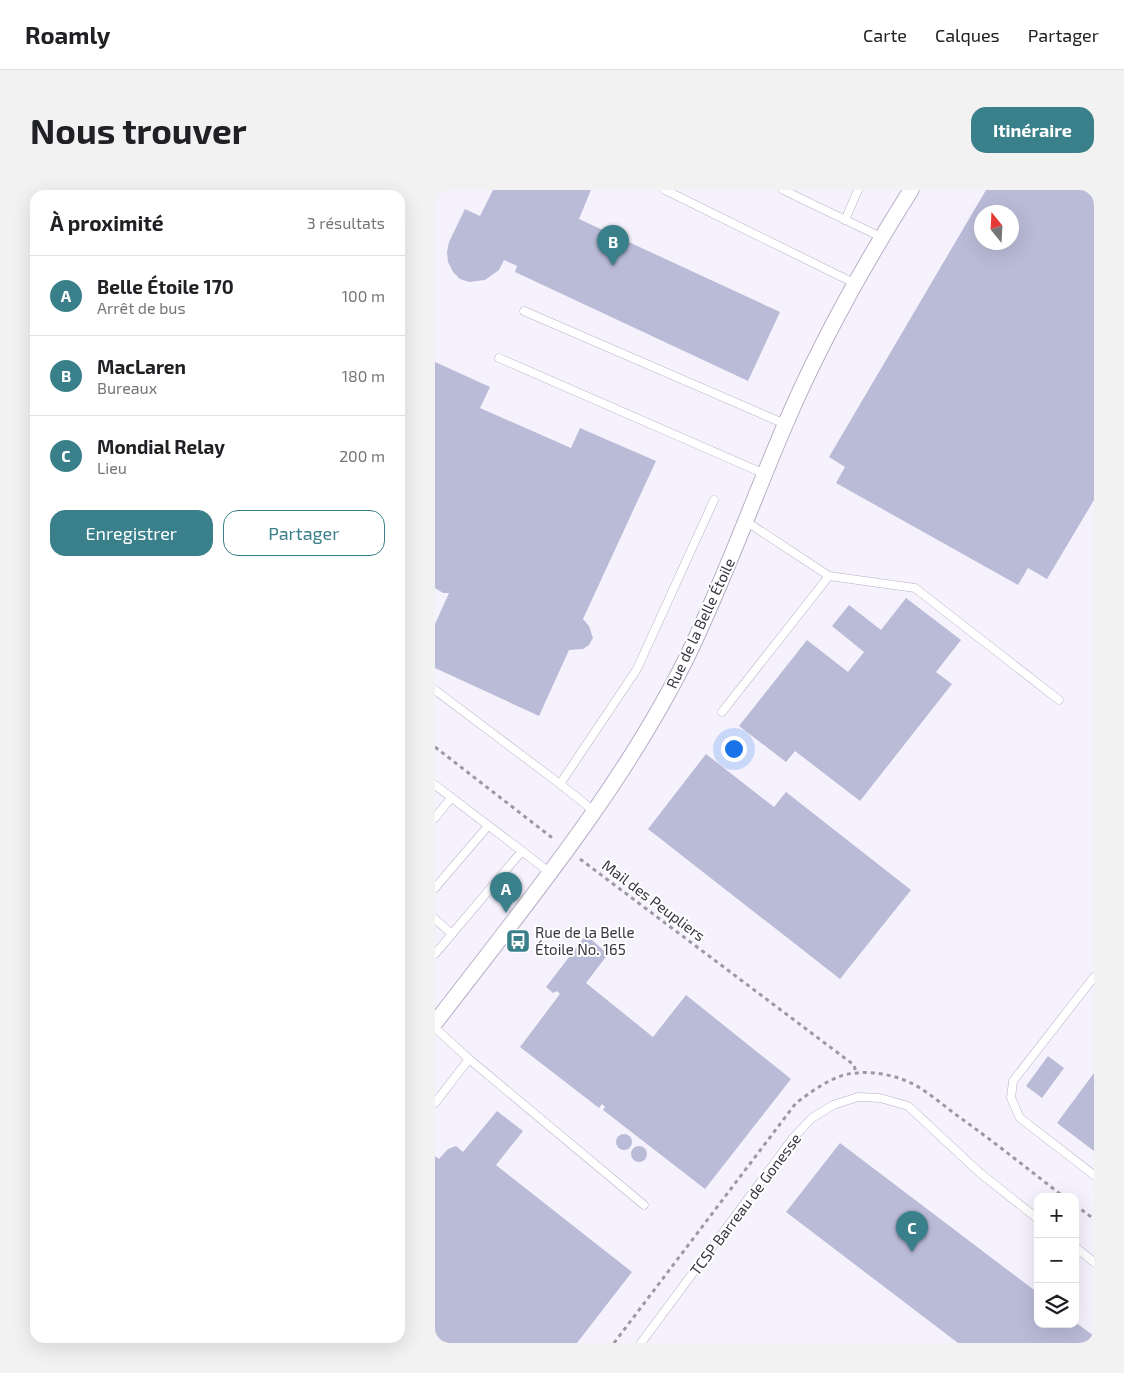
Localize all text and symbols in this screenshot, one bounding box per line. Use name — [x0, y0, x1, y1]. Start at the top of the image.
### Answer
text: Roamly — [25, 20, 110, 49]
text: Carte — [863, 24, 907, 46]
text: Calques — [935, 24, 1000, 46]
text: Partager — [1028, 24, 1099, 46]
button: Itinéraire — [971, 107, 1094, 153]
text: Nous trouver — [30, 109, 247, 151]
north arrow — [974, 205, 1019, 250]
text: À proximité — [50, 210, 164, 235]
text: 3 résultats — [307, 213, 385, 232]
pin: B — [597, 225, 629, 266]
text: Belle Étoile 170 — [97, 275, 234, 298]
text: A — [61, 286, 71, 305]
text: 100 m — [342, 286, 385, 305]
text: Arrêt de bus — [97, 298, 186, 317]
text: MacLaren — [97, 355, 186, 378]
text: B — [61, 366, 71, 385]
text: 180 m — [342, 366, 385, 385]
text: Bureaux — [97, 378, 157, 397]
text: Mondial Relay — [97, 435, 225, 458]
text: C — [61, 446, 71, 465]
text: 200 m — [339, 446, 385, 465]
text: Lieu — [97, 458, 127, 477]
button: Enregistrer — [50, 510, 213, 556]
button: Partager — [223, 510, 385, 556]
street label: Rue de la Belle Étoile — [662, 555, 738, 691]
your location — [721, 736, 747, 762]
street label: Mail des Peupliers — [599, 855, 709, 945]
pin: A — [490, 872, 522, 913]
place label: Rue de la Belle Étoile No. 165 — [535, 923, 635, 958]
bus stop icon: Rue de la Belle Étoile No. 165 — [505, 928, 531, 954]
street label: TCSP Barreau de Gonesse — [686, 1130, 804, 1278]
map controls — [1034, 1193, 1079, 1328]
button: + — [1034, 1193, 1079, 1238]
pin: C — [896, 1211, 928, 1252]
button: − — [1034, 1238, 1079, 1283]
button: layers — [1034, 1283, 1079, 1328]

